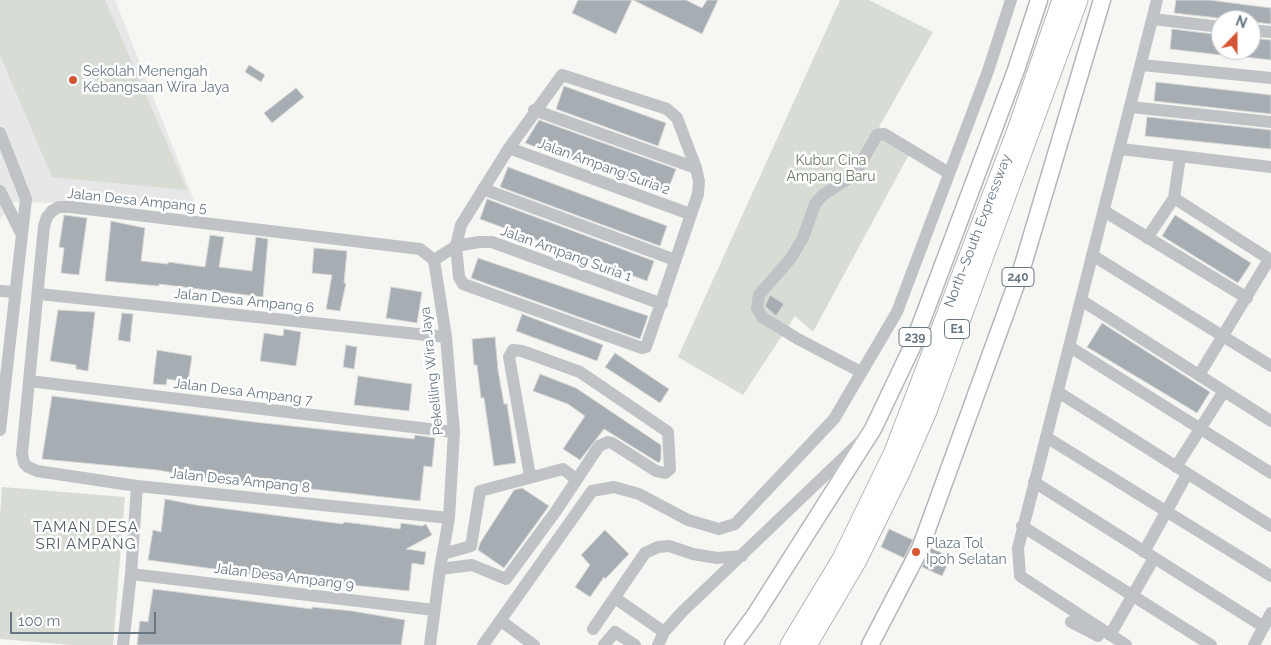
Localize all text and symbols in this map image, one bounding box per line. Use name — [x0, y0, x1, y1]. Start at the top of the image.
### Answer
north arrow — [1211, 10, 1261, 60]
text: N — [1233, 13, 1249, 31]
place label: Sekolah Menengah Kebangsaan Wira Jaya — [83, 64, 229, 96]
marker: Sekolah Menengah Kebangsaan Wira Jaya — [67, 74, 79, 86]
street label: Jalan Ampang Suria 2 — [536, 135, 672, 199]
street label: North–South Expressway — [941, 152, 1015, 310]
park label: Kubur Cina Ampang Baru — [786, 153, 876, 186]
street label: Jalan Desa Ampang 5 — [66, 185, 208, 217]
street label: Jalan Ampang Suria 1 — [498, 222, 634, 286]
road number: 240 — [1002, 268, 1034, 286]
street label: Jalan Desa Ampang 6 — [173, 285, 315, 317]
street label: Pekeliling Wira Jaya — [417, 306, 447, 436]
road number: E1 — [944, 320, 970, 338]
road number: 239 — [899, 328, 931, 347]
street label: Jalan Desa Ampang 7 — [172, 375, 314, 409]
street label: Jalan Desa Ampang 8 — [169, 465, 311, 497]
district label: TAMAN DESA SRI AMPANG — [32, 518, 140, 553]
place label: Plaza Tol Ipoh Selatan — [926, 536, 1007, 568]
marker: Plaza Tol Ipoh Selatan — [910, 546, 922, 558]
street label: Jalan Desa Ampang 9 — [213, 560, 355, 594]
scale bar — [12, 602, 159, 634]
text: 100 m — [18, 612, 60, 630]

